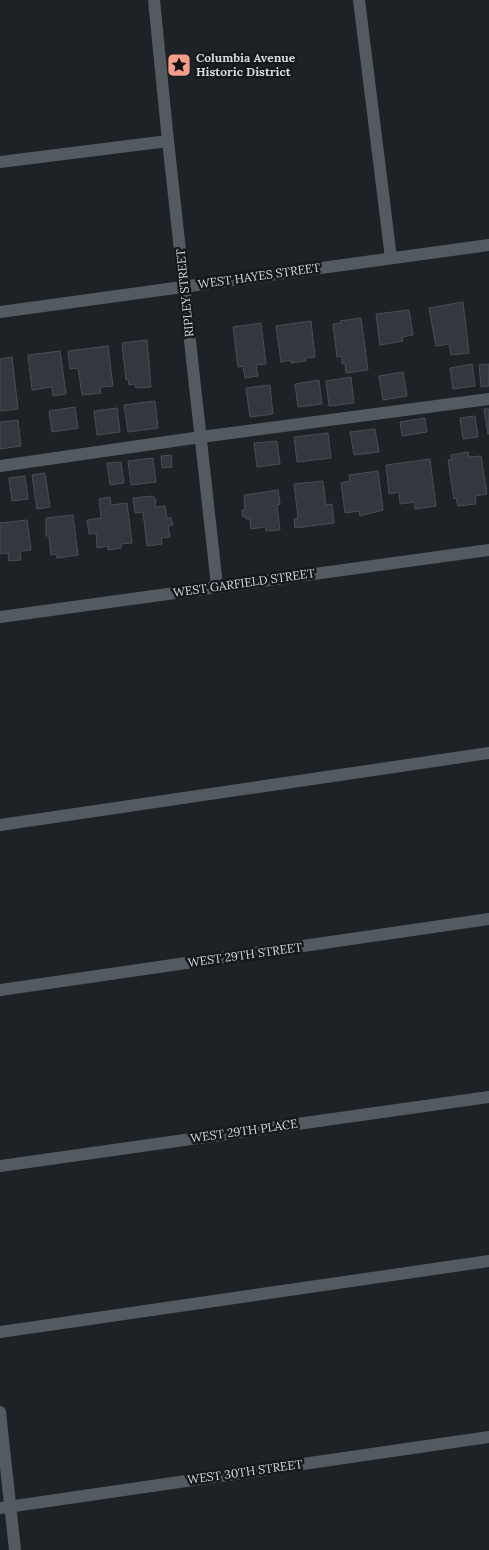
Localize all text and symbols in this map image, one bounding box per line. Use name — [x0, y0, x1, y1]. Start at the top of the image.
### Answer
place label: Columbia Avenue Historic District — [196, 50, 296, 79]
place icon: Columbia Avenue Historic District — [166, 52, 192, 78]
street label: RIPLEY STREET — [172, 248, 197, 338]
street label: WEST HAYES STREET — [197, 259, 321, 292]
street label: WEST GARFIELD STREET — [172, 565, 316, 600]
street label: WEST 29TH STREET — [187, 939, 303, 970]
street label: WEST 29TH PLACE — [189, 1116, 299, 1145]
street label: WEST 30TH STREET — [186, 1456, 304, 1487]

